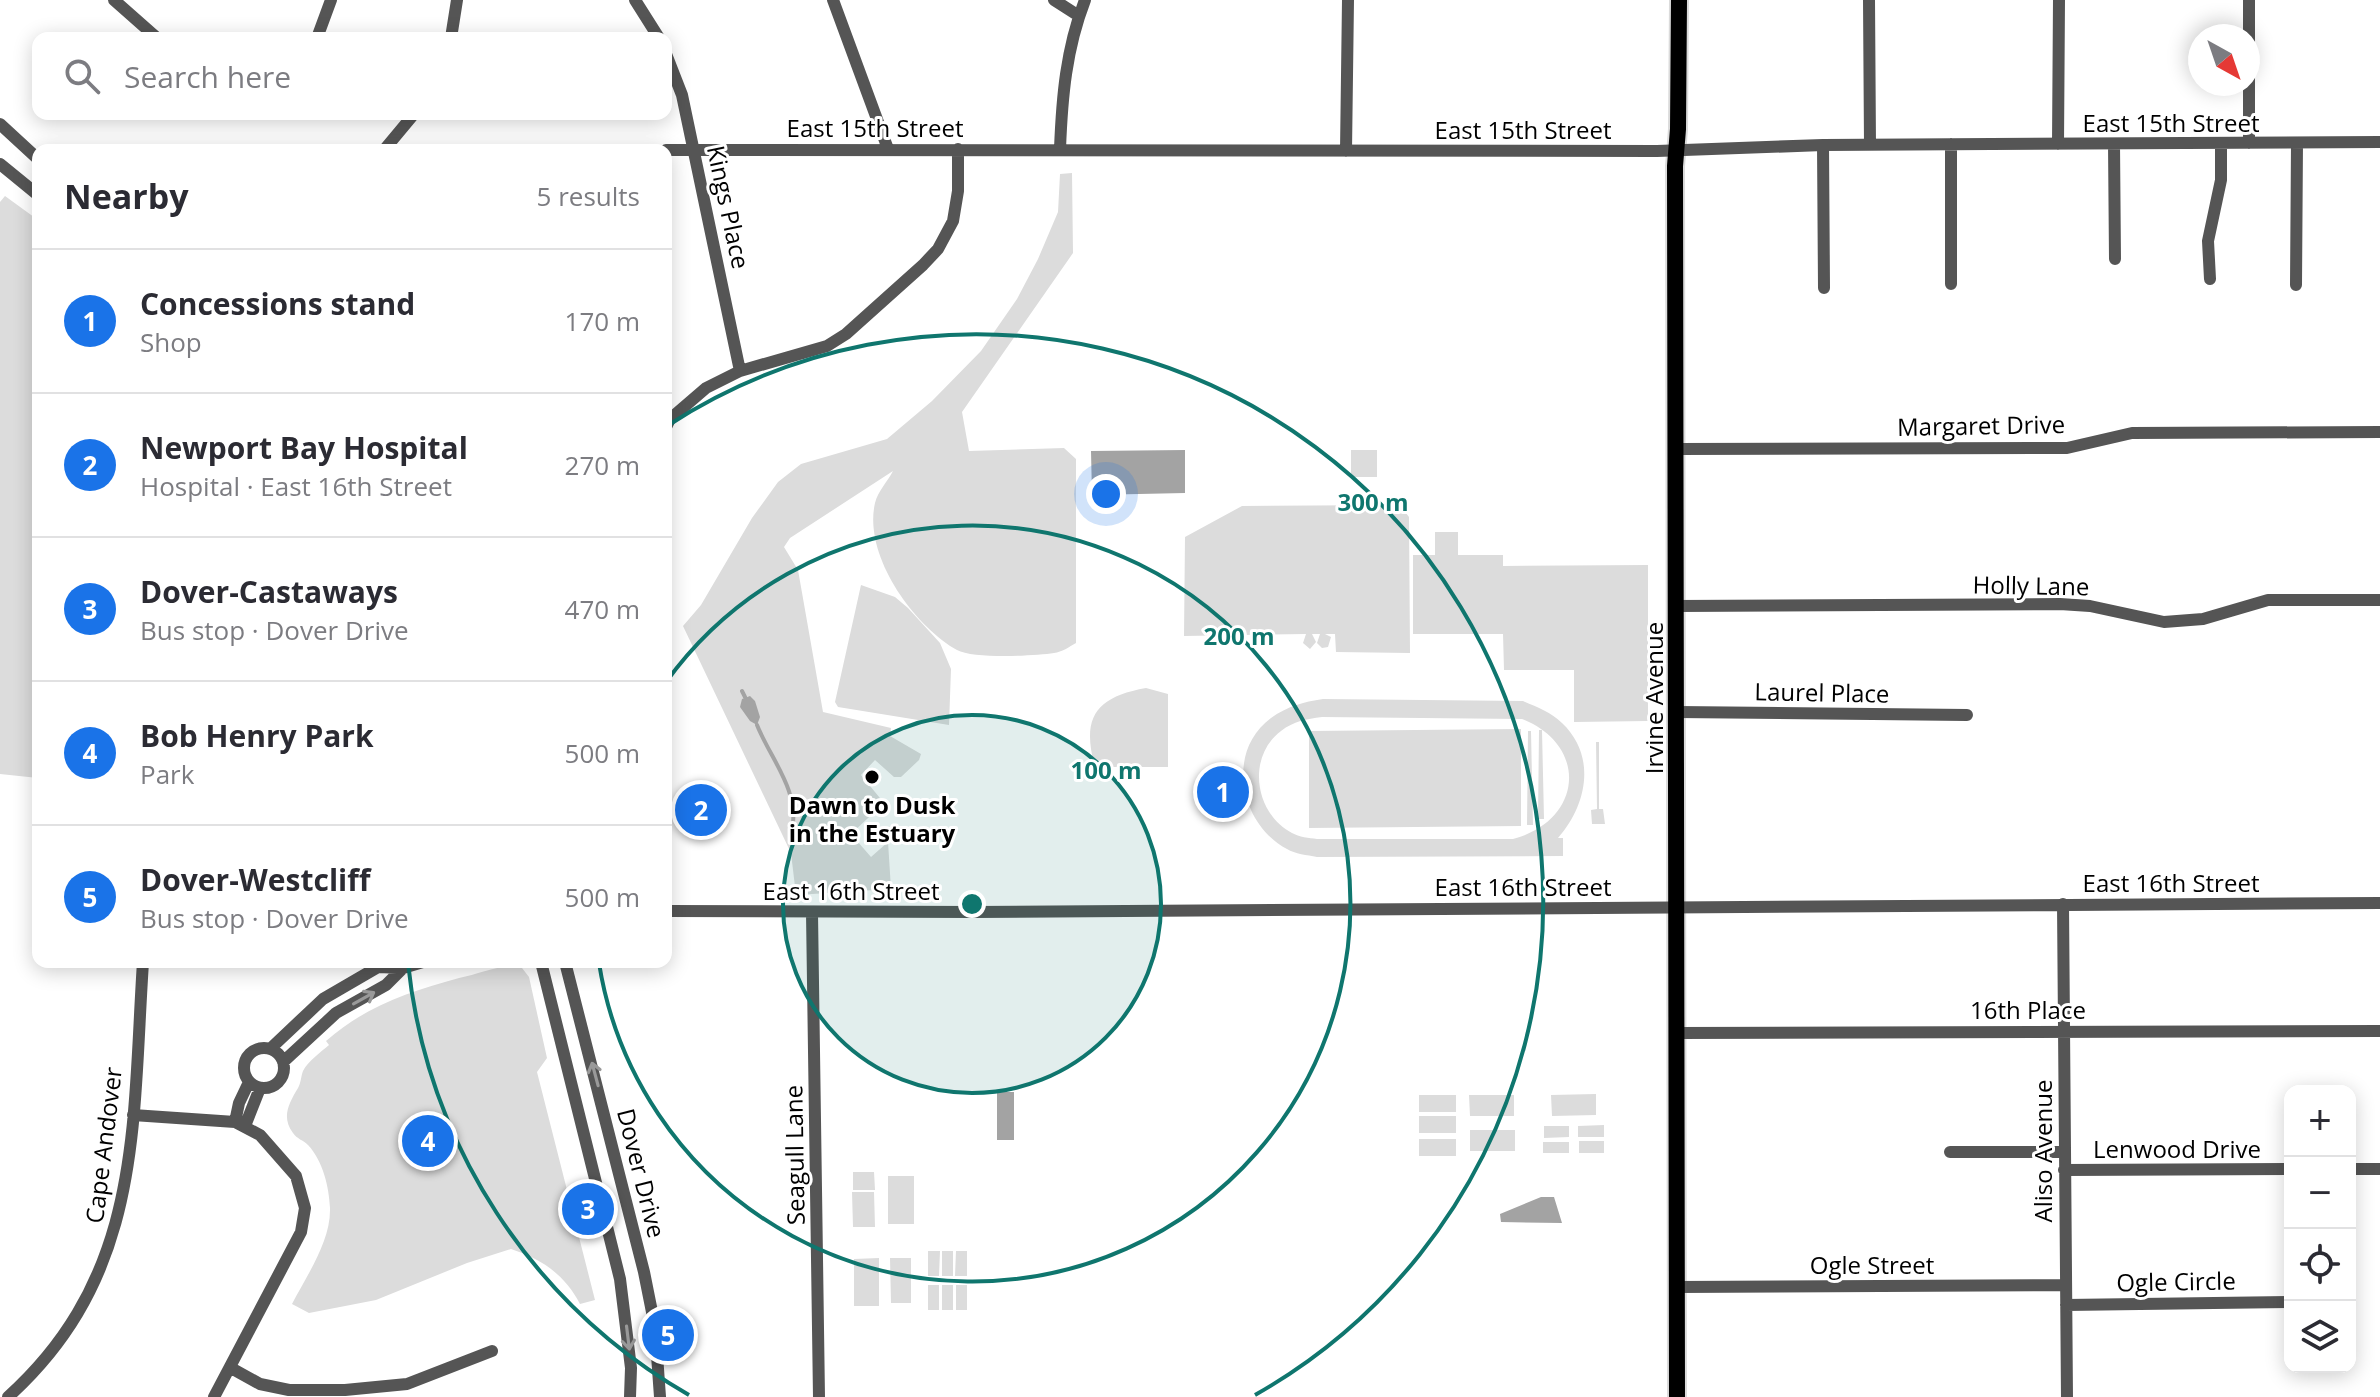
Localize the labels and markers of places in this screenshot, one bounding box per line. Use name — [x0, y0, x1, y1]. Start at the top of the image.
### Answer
pin: 1 — [1197, 762, 1249, 822]
marker: Dawn to Dusk in the Estuary — [863, 768, 881, 786]
pin: 2 — [675, 780, 727, 840]
place label: Dawn to Dusk in the Estuary — [789, 788, 956, 849]
centre of rings — [958, 890, 986, 918]
pin: 4 — [402, 1111, 454, 1171]
pin: 3 — [562, 1179, 614, 1239]
pin: 5 — [642, 1305, 694, 1365]

